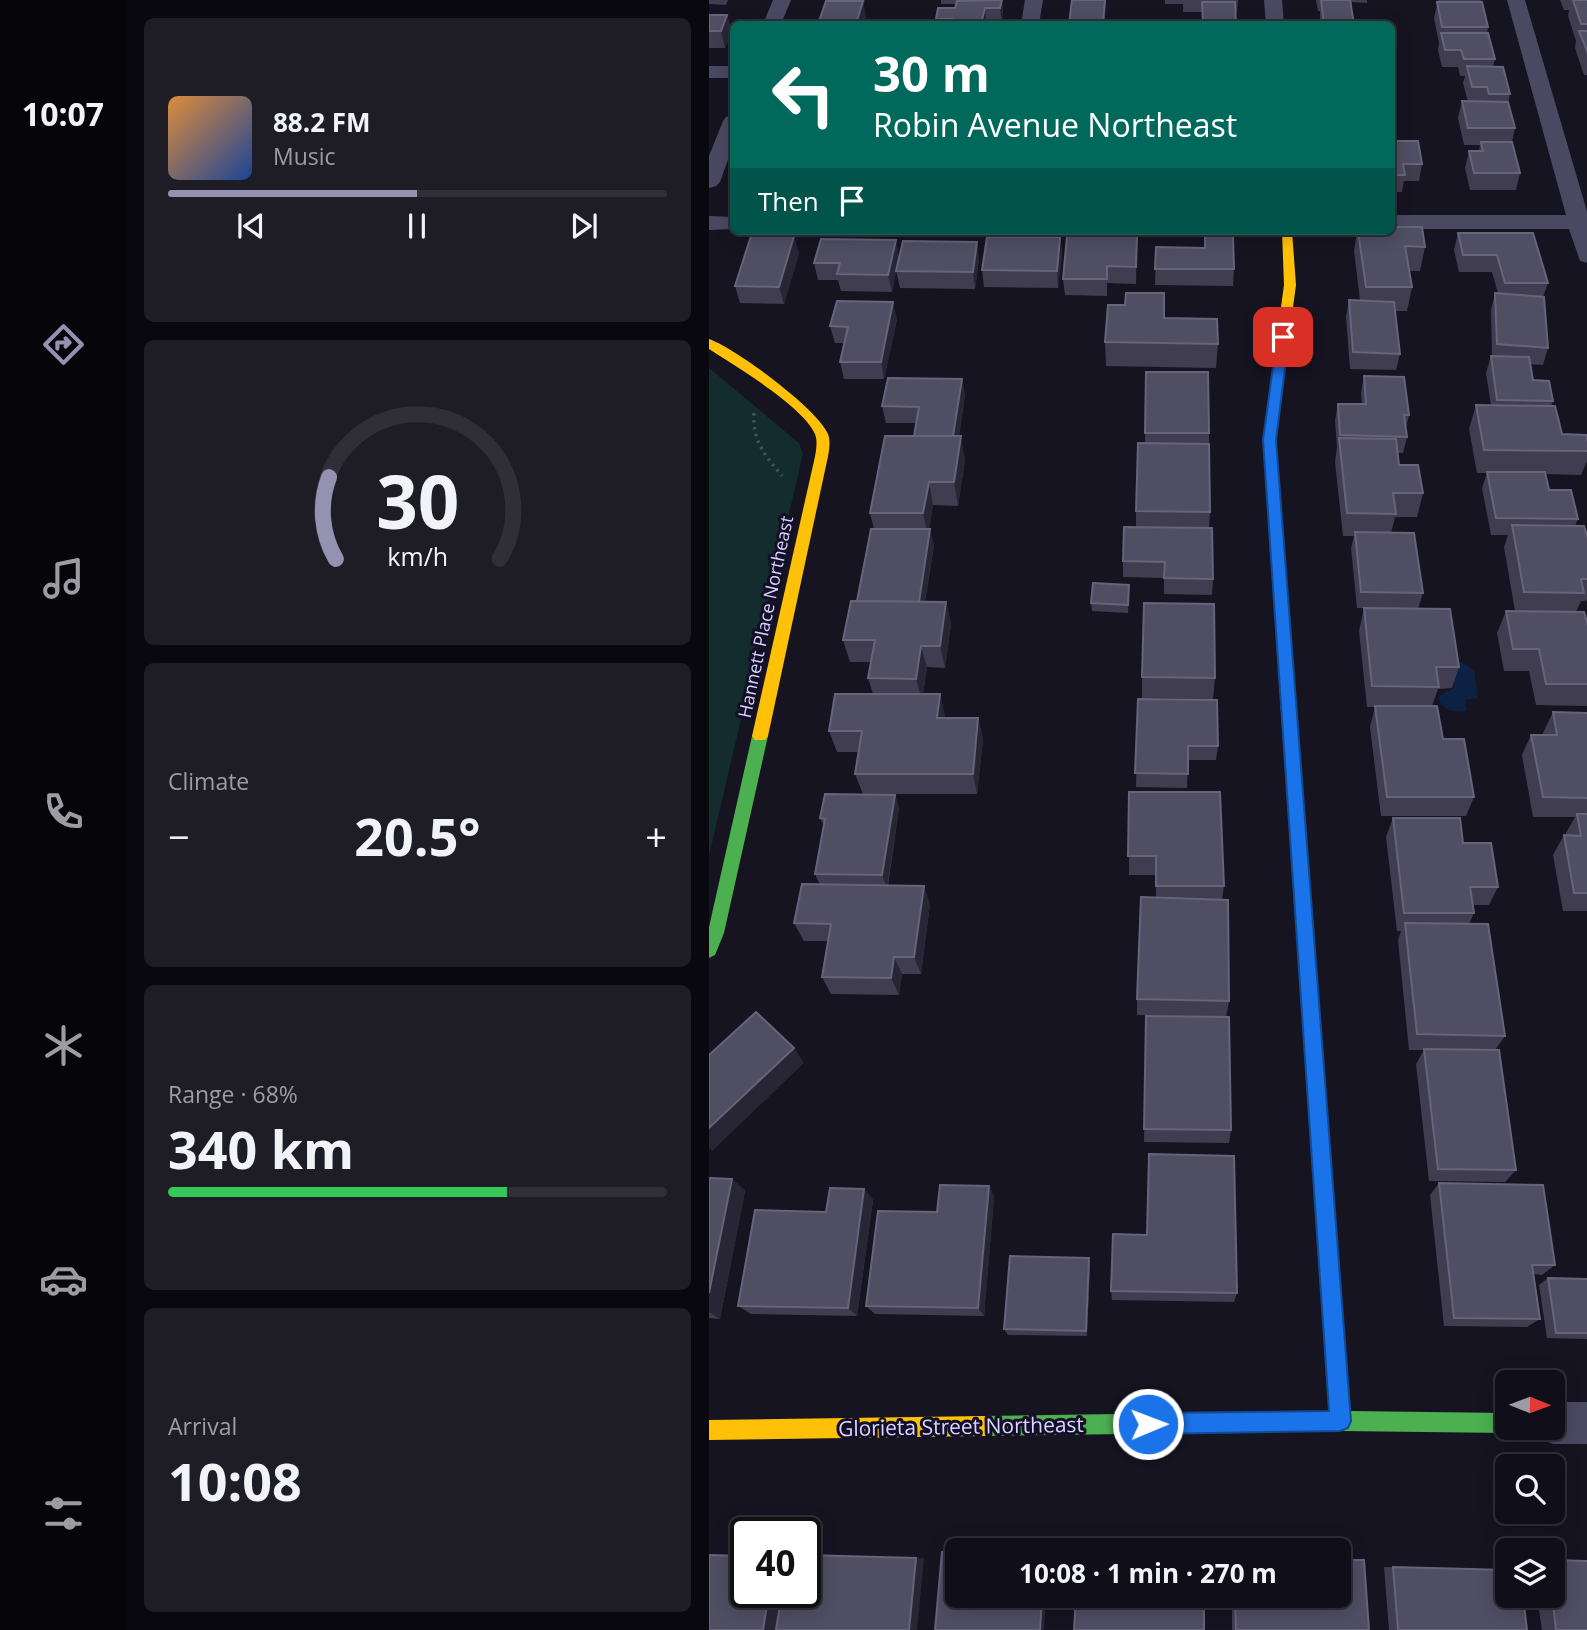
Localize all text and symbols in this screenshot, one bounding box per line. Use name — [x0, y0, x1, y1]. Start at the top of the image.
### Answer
text: 30 m — [873, 40, 990, 106]
icon: left — [758, 49, 849, 140]
text: 10:07 — [22, 92, 104, 135]
text: Robin Avenue Northeast — [873, 103, 1237, 146]
text: 88.2 FM — [273, 104, 371, 140]
text: Music — [273, 140, 336, 172]
icon: arrive — [833, 182, 871, 220]
text: Then — [758, 183, 819, 219]
icon: previous — [232, 207, 270, 245]
icon: pause — [398, 207, 436, 245]
icon: next — [565, 207, 603, 245]
pin — [1253, 307, 1313, 367]
icon: arrive — [1264, 318, 1302, 356]
icon: directions — [39, 320, 88, 369]
text: 30 — [376, 451, 459, 550]
street label: Hannett Place Northeast — [732, 514, 798, 720]
text: km/h — [387, 538, 448, 572]
icon: music — [39, 554, 88, 603]
text: Climate — [168, 765, 249, 797]
icon: phone — [39, 787, 88, 836]
text: 20.5° — [354, 800, 481, 871]
text: − — [168, 810, 190, 862]
text: + — [645, 810, 667, 862]
icon: climate — [39, 1021, 88, 1070]
text: Range · 68% — [168, 1078, 298, 1110]
text: 340 km — [168, 1113, 354, 1184]
icon: car — [39, 1255, 88, 1304]
north arrow — [1495, 1370, 1565, 1440]
map controls — [1495, 1370, 1565, 1608]
position arrow — [1111, 1387, 1185, 1461]
text: Arrival — [168, 1410, 237, 1442]
street label: Glorieta Street Northeast — [838, 1410, 1084, 1442]
text: 10:08 — [168, 1445, 302, 1516]
button: search — [1495, 1454, 1565, 1524]
icon: filters — [39, 1489, 88, 1538]
speed limit sign: 40 — [730, 1517, 821, 1608]
button: layers — [1495, 1538, 1565, 1608]
text: 10:08 · 1 min · 270 m — [1019, 1555, 1277, 1591]

